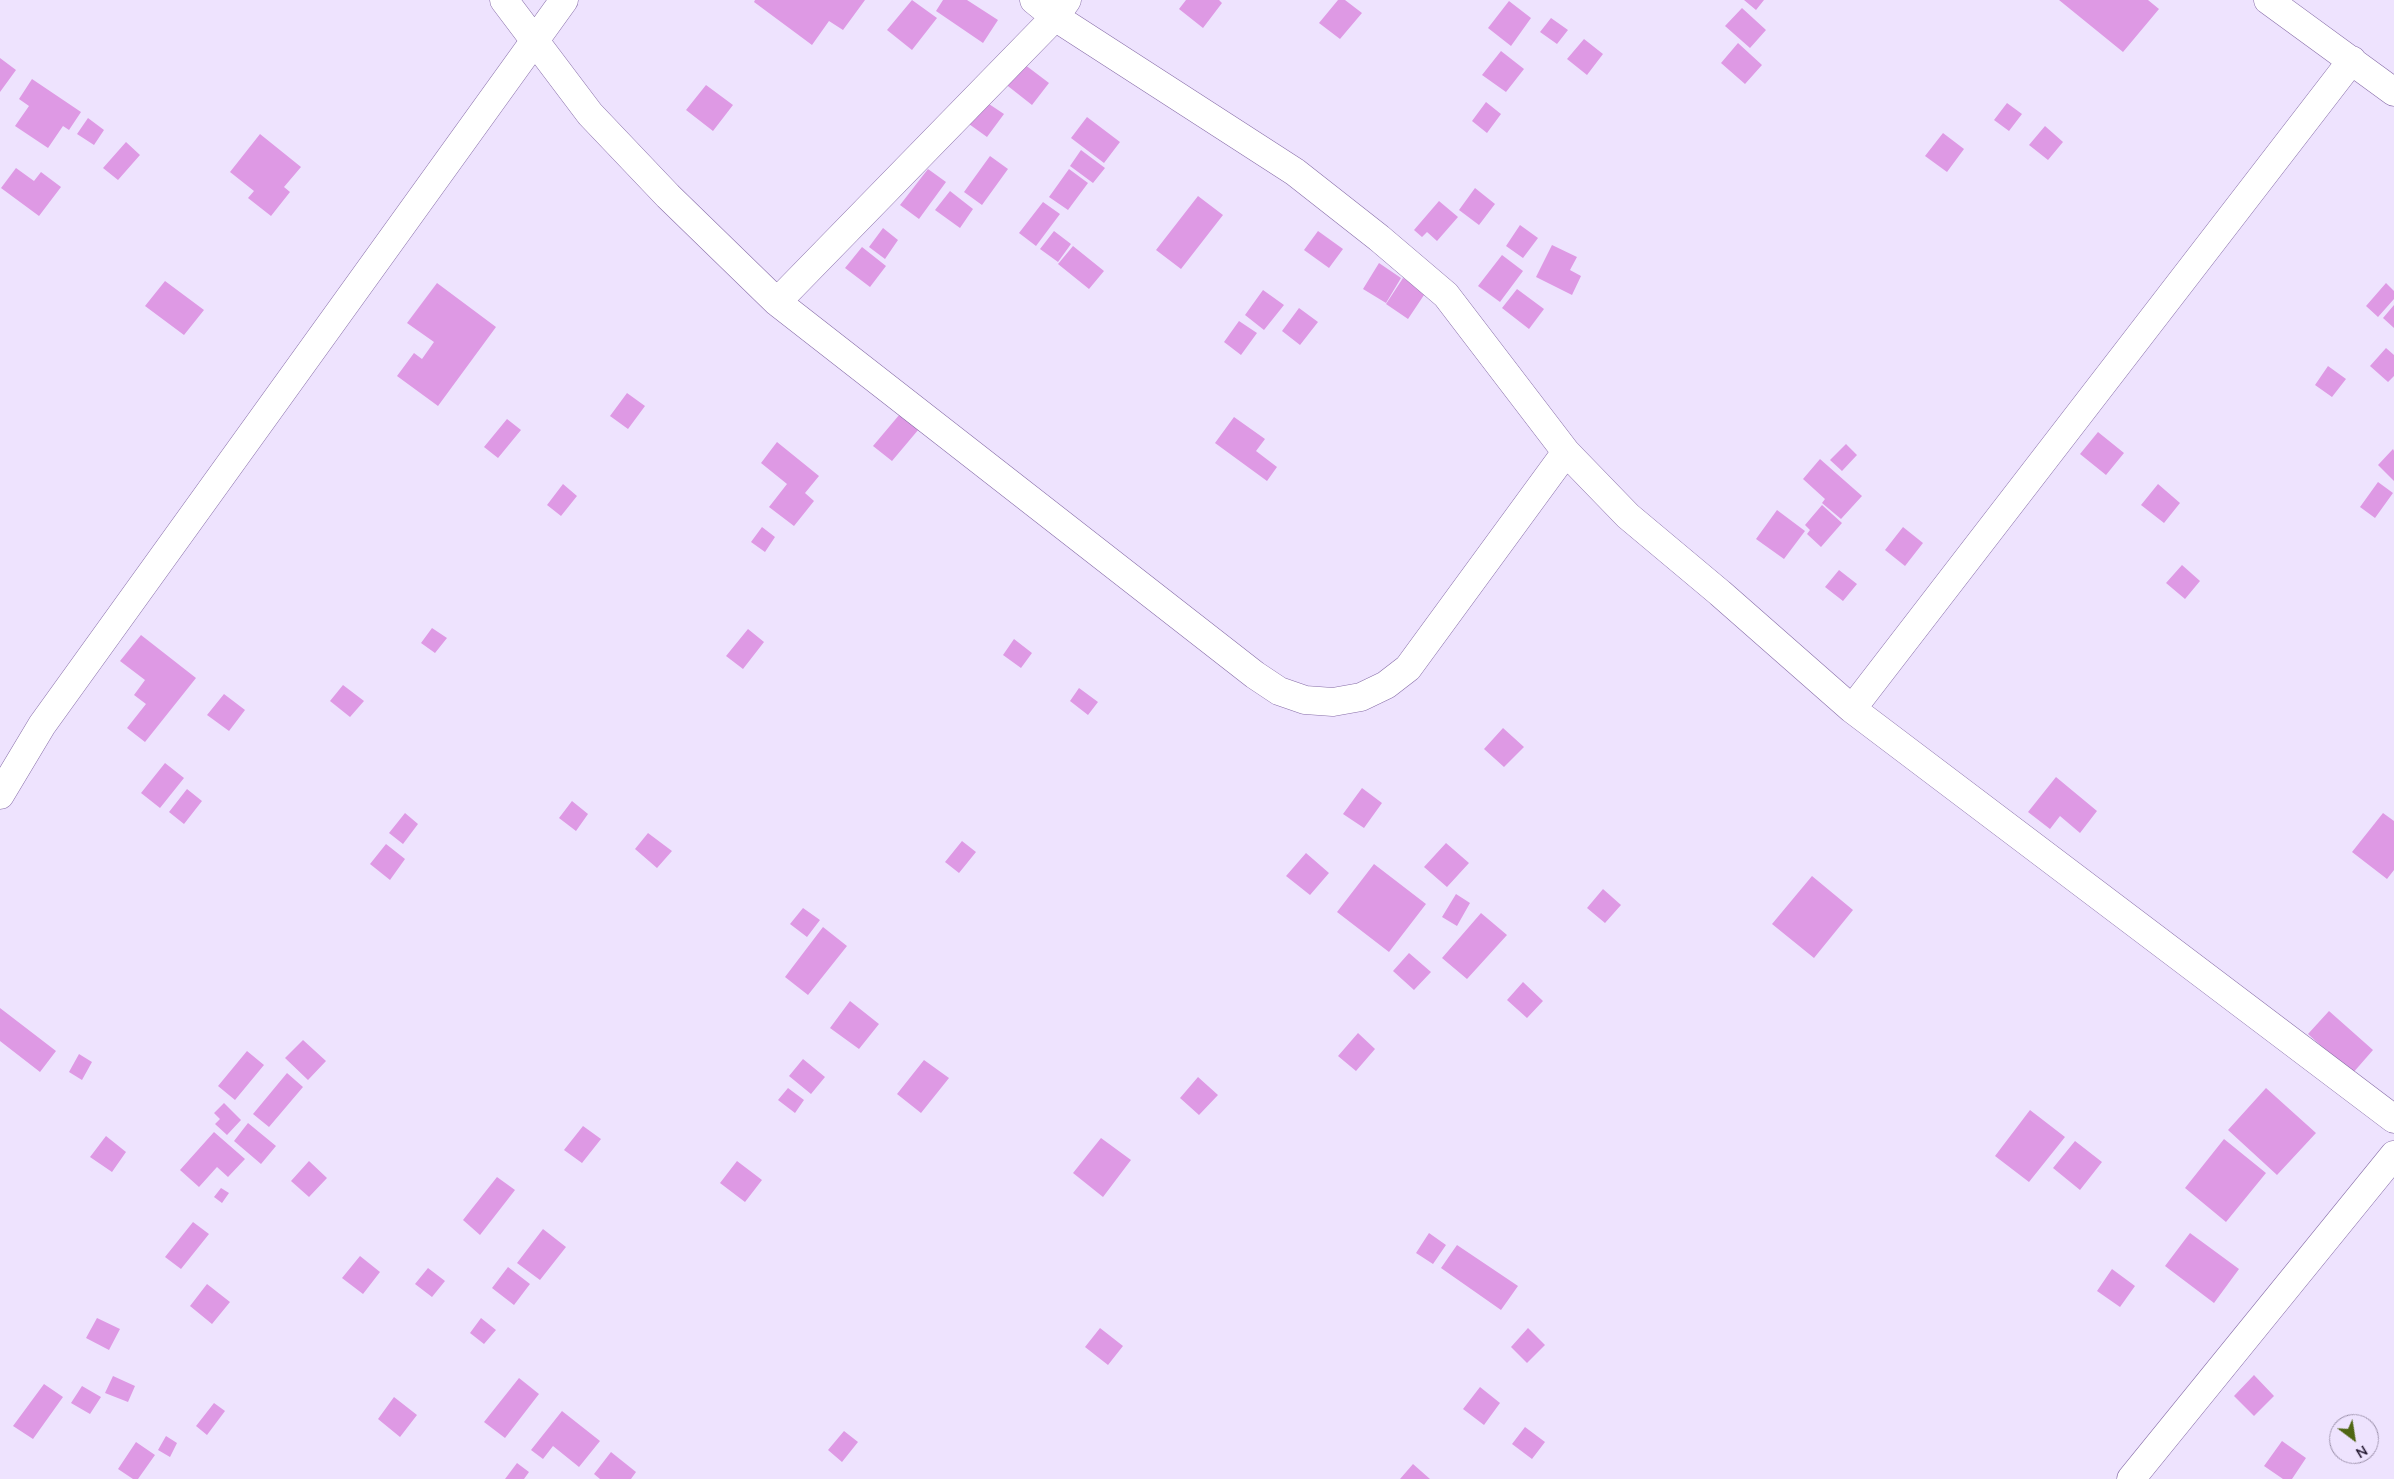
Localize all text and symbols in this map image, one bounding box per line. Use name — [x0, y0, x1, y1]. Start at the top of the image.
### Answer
north arrow — [2329, 1414, 2379, 1464]
text: N — [2352, 1441, 2371, 1462]

